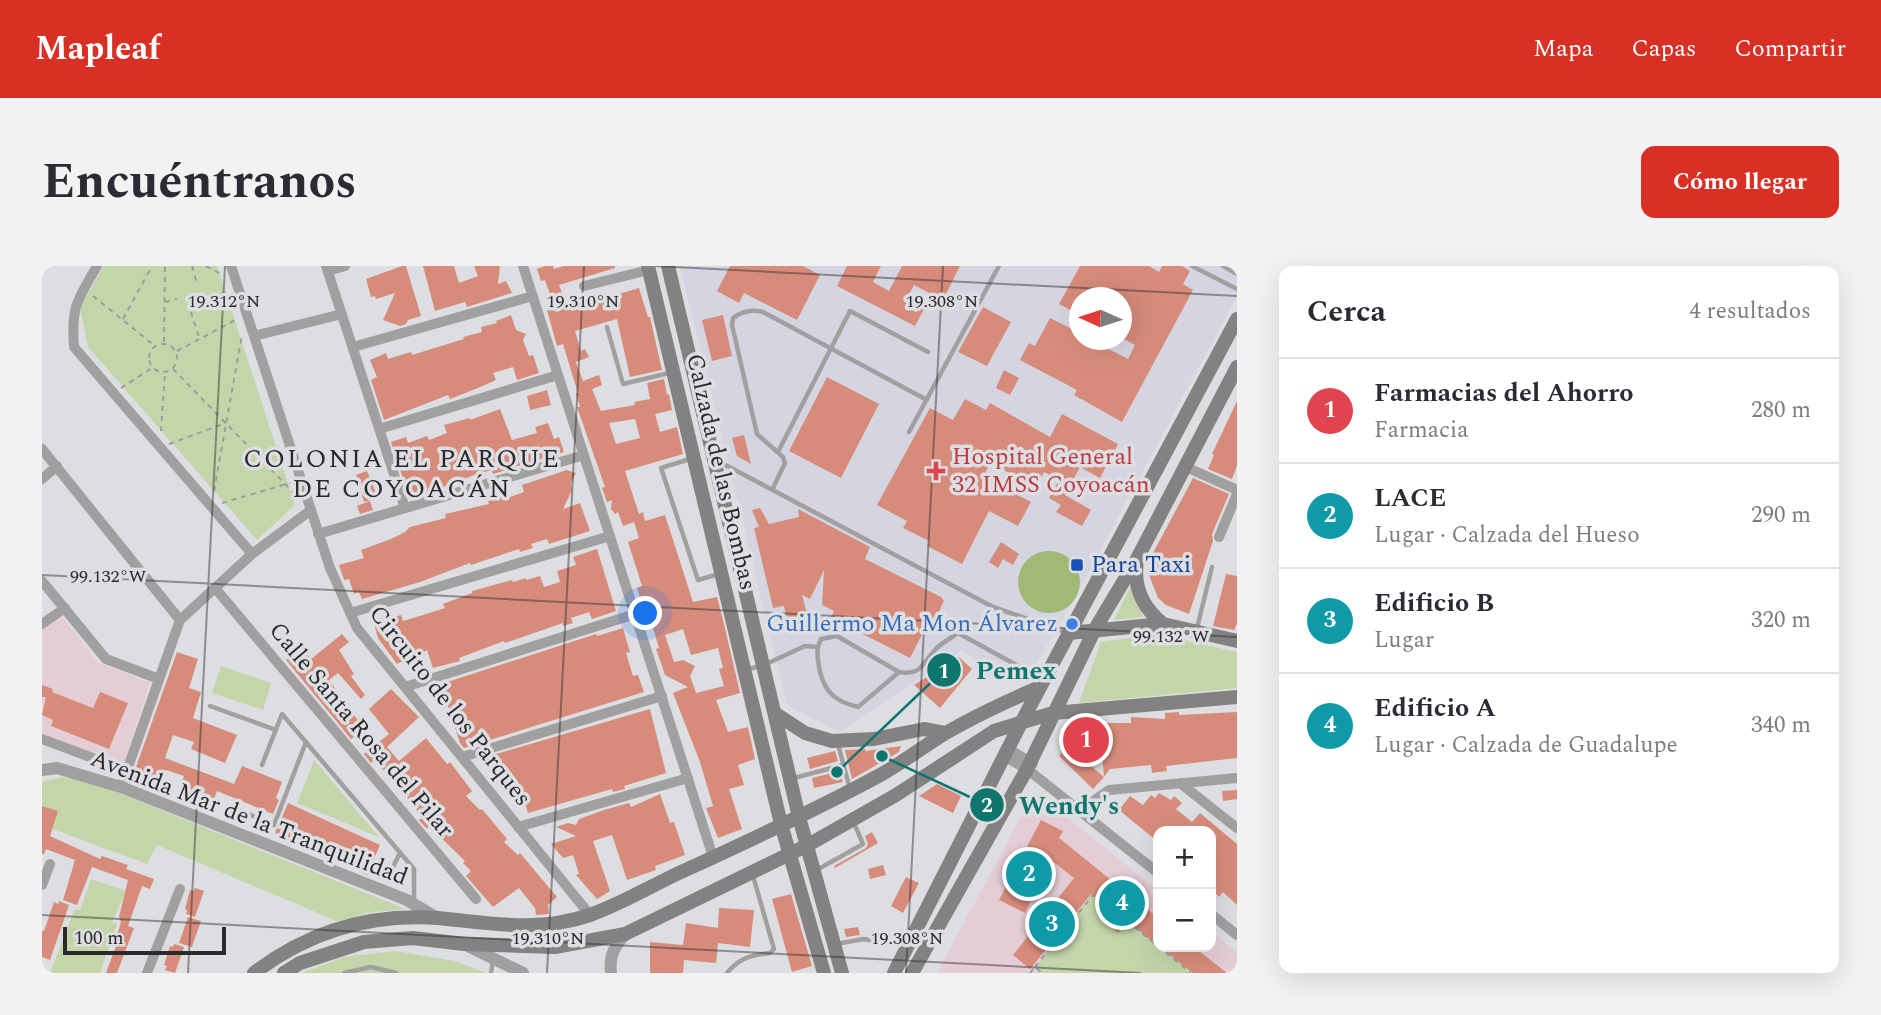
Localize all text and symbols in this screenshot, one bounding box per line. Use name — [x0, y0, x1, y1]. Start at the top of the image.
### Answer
text: Mapleaf — [35, 24, 161, 74]
text: Mapa — [1533, 31, 1593, 67]
text: Capas — [1631, 31, 1696, 67]
text: Compartir — [1734, 31, 1846, 67]
text: Encuéntranos — [42, 145, 357, 220]
button: Cómo llegar — [1641, 146, 1839, 218]
north arrow — [1069, 287, 1132, 350]
text: 19.312°N — [188, 288, 260, 315]
text: 19.310°N — [547, 288, 619, 315]
text: 19.308°N — [906, 288, 978, 315]
text: Cerca — [1307, 289, 1386, 335]
text: 4 resultados — [1689, 294, 1811, 329]
street label: Calzada de las Bombas — [676, 350, 766, 594]
text: Farmacias del Ahorro — [1374, 373, 1633, 413]
text: 1 — [1324, 393, 1336, 428]
text: 280 m — [1751, 393, 1811, 428]
text: Farmacia — [1374, 413, 1468, 448]
district label: COLONIA EL PARQUE DE COYOACÁN — [243, 439, 561, 509]
place label: Hospital General 32 IMSS Coyoacán — [952, 439, 1150, 503]
marker: Hospital General 32 IMSS Coyoacán — [926, 461, 946, 481]
text: LACE — [1374, 478, 1446, 518]
text: 2 — [1324, 498, 1336, 533]
text: 290 m — [1751, 498, 1811, 533]
text: Lugar · Calzada del Hueso — [1374, 518, 1640, 553]
place label: Para Taxi — [1091, 547, 1191, 583]
marker: Para Taxi — [1069, 557, 1085, 573]
text: 99.132°W — [70, 563, 146, 590]
text: Edificio B — [1374, 583, 1494, 623]
your location — [628, 596, 662, 630]
street label: Circuito de los Parques — [360, 598, 540, 814]
text: 3 — [1324, 603, 1336, 638]
text: 320 m — [1751, 603, 1811, 638]
place label: Guillermo Ma Mon Álvarez — [766, 606, 1058, 642]
street label: Calle Santa Rosa del Pilar — [260, 614, 462, 846]
marker: Guillermo Ma Mon Álvarez — [1064, 616, 1080, 632]
text: 99.132°W — [1133, 623, 1209, 650]
text: Lugar — [1374, 623, 1434, 658]
callout: Pemex — [926, 647, 1070, 694]
text: Pemex — [976, 651, 1056, 691]
text: 1 — [938, 656, 950, 688]
text: Edificio A — [1374, 688, 1496, 728]
text: 4 — [1324, 708, 1336, 743]
text: 340 m — [1751, 708, 1811, 743]
pin: 1 — [1063, 714, 1109, 766]
text: Lugar · Calzada de Guadalupe — [1374, 728, 1678, 763]
street label: Avenida Mar de la Tranquilidad — [85, 741, 413, 895]
callout: Wendy's — [969, 781, 1133, 828]
text: Wendy's — [1019, 786, 1119, 826]
text: 2 — [981, 790, 993, 822]
map controls — [1153, 826, 1216, 952]
button: + — [1153, 826, 1216, 889]
pin: 2 — [1006, 848, 1052, 900]
pin: 4 — [1099, 877, 1145, 929]
button: − — [1153, 889, 1216, 952]
pin: 3 — [1029, 898, 1075, 950]
scale bar — [63, 924, 226, 956]
text: 100 m — [74, 924, 124, 953]
text: 19.310°N — [512, 925, 584, 952]
text: 19.308°N — [871, 925, 943, 952]

